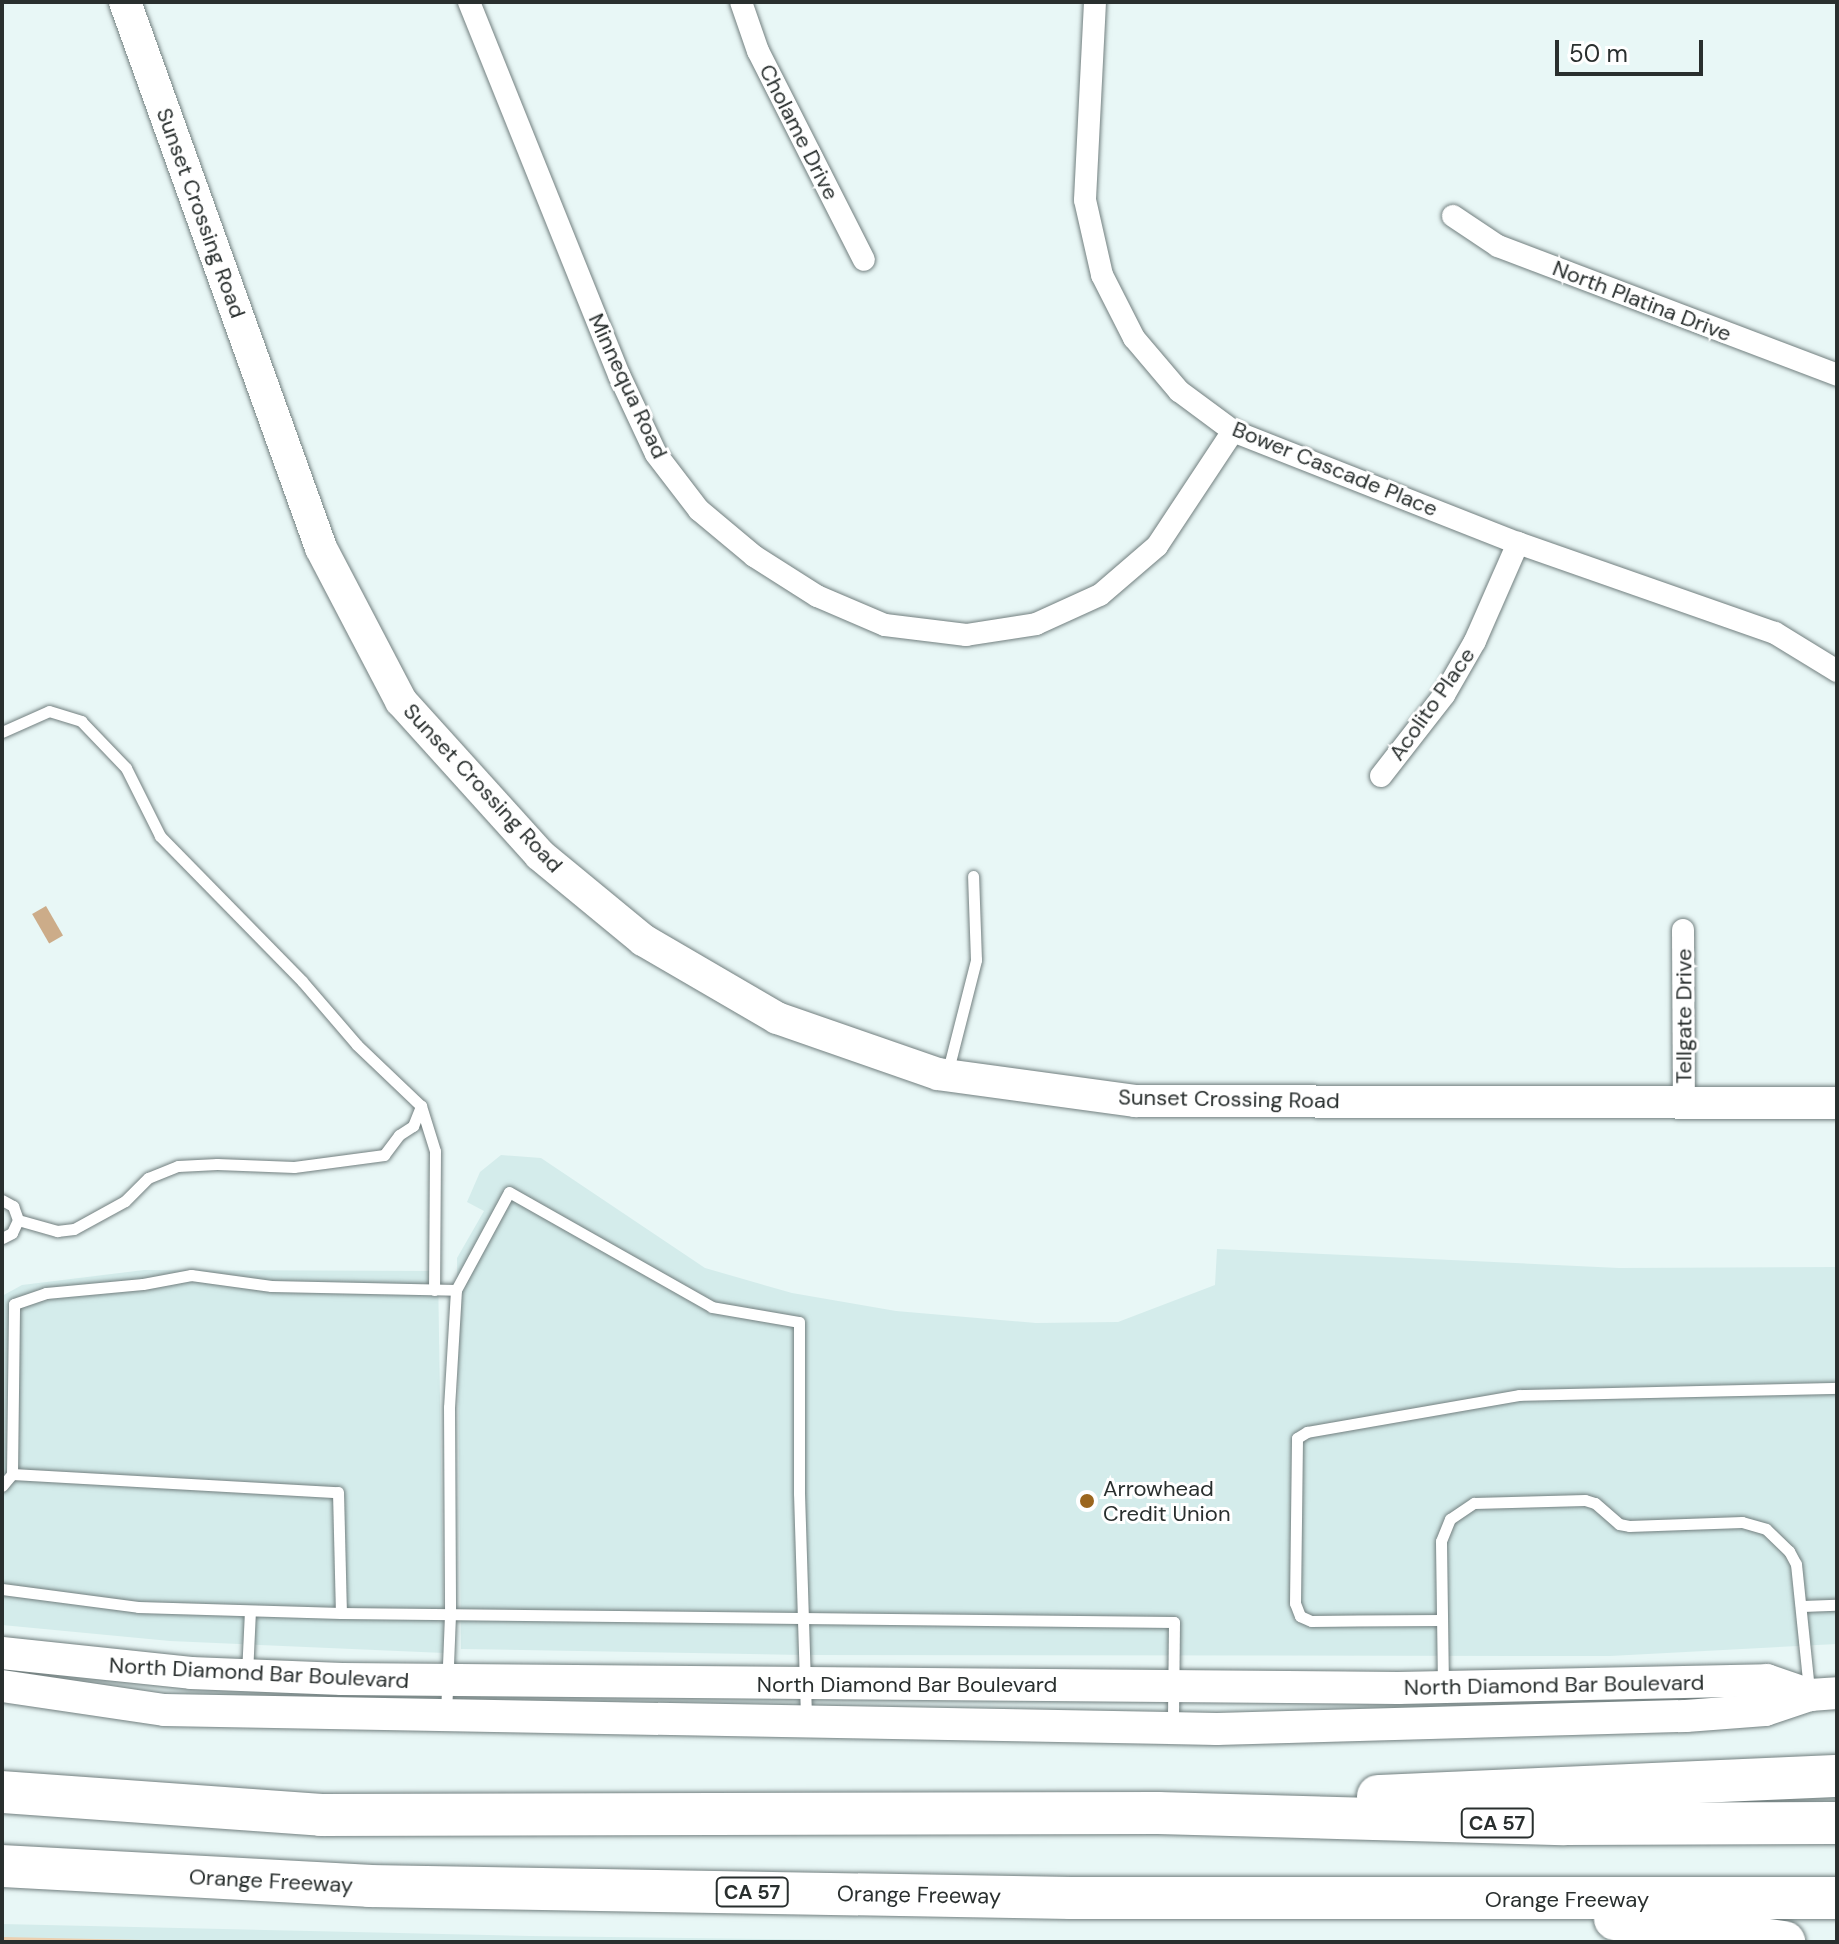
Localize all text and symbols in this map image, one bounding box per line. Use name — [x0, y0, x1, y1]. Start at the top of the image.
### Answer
scale bar — [1559, 24, 1707, 74]
text: 50 m — [1569, 38, 1628, 69]
street label: Cholame Drive — [754, 60, 844, 204]
street label: Sunset Crossing Road — [151, 104, 251, 322]
street label: North Platina Drive — [1549, 255, 1735, 347]
street label: Minnequa Road — [583, 309, 673, 463]
street label: Bower Cascade Place — [1229, 416, 1441, 522]
street label: Acolito Place — [1383, 642, 1481, 766]
street label: Sunset Crossing Road — [398, 698, 568, 878]
street label: Tellgate Drive — [1671, 948, 1697, 1084]
street label: Sunset Crossing Road — [1118, 1084, 1340, 1114]
place label: Arrowhead Credit Union — [1103, 1475, 1231, 1526]
marker: Arrowhead Credit Union — [1078, 1492, 1096, 1510]
street label: North Diamond Bar Boulevard — [108, 1652, 410, 1694]
street label: North Diamond Bar Boulevard — [1404, 1669, 1704, 1701]
street label: North Diamond Bar Boulevard — [757, 1672, 1057, 1698]
road number: CA 57 — [1459, 1807, 1535, 1839]
street label: Orange Freeway — [188, 1864, 354, 1898]
road number: CA 57 — [714, 1876, 790, 1908]
street label: Orange Freeway — [837, 1880, 1001, 1910]
street label: Orange Freeway — [1485, 1887, 1649, 1913]

